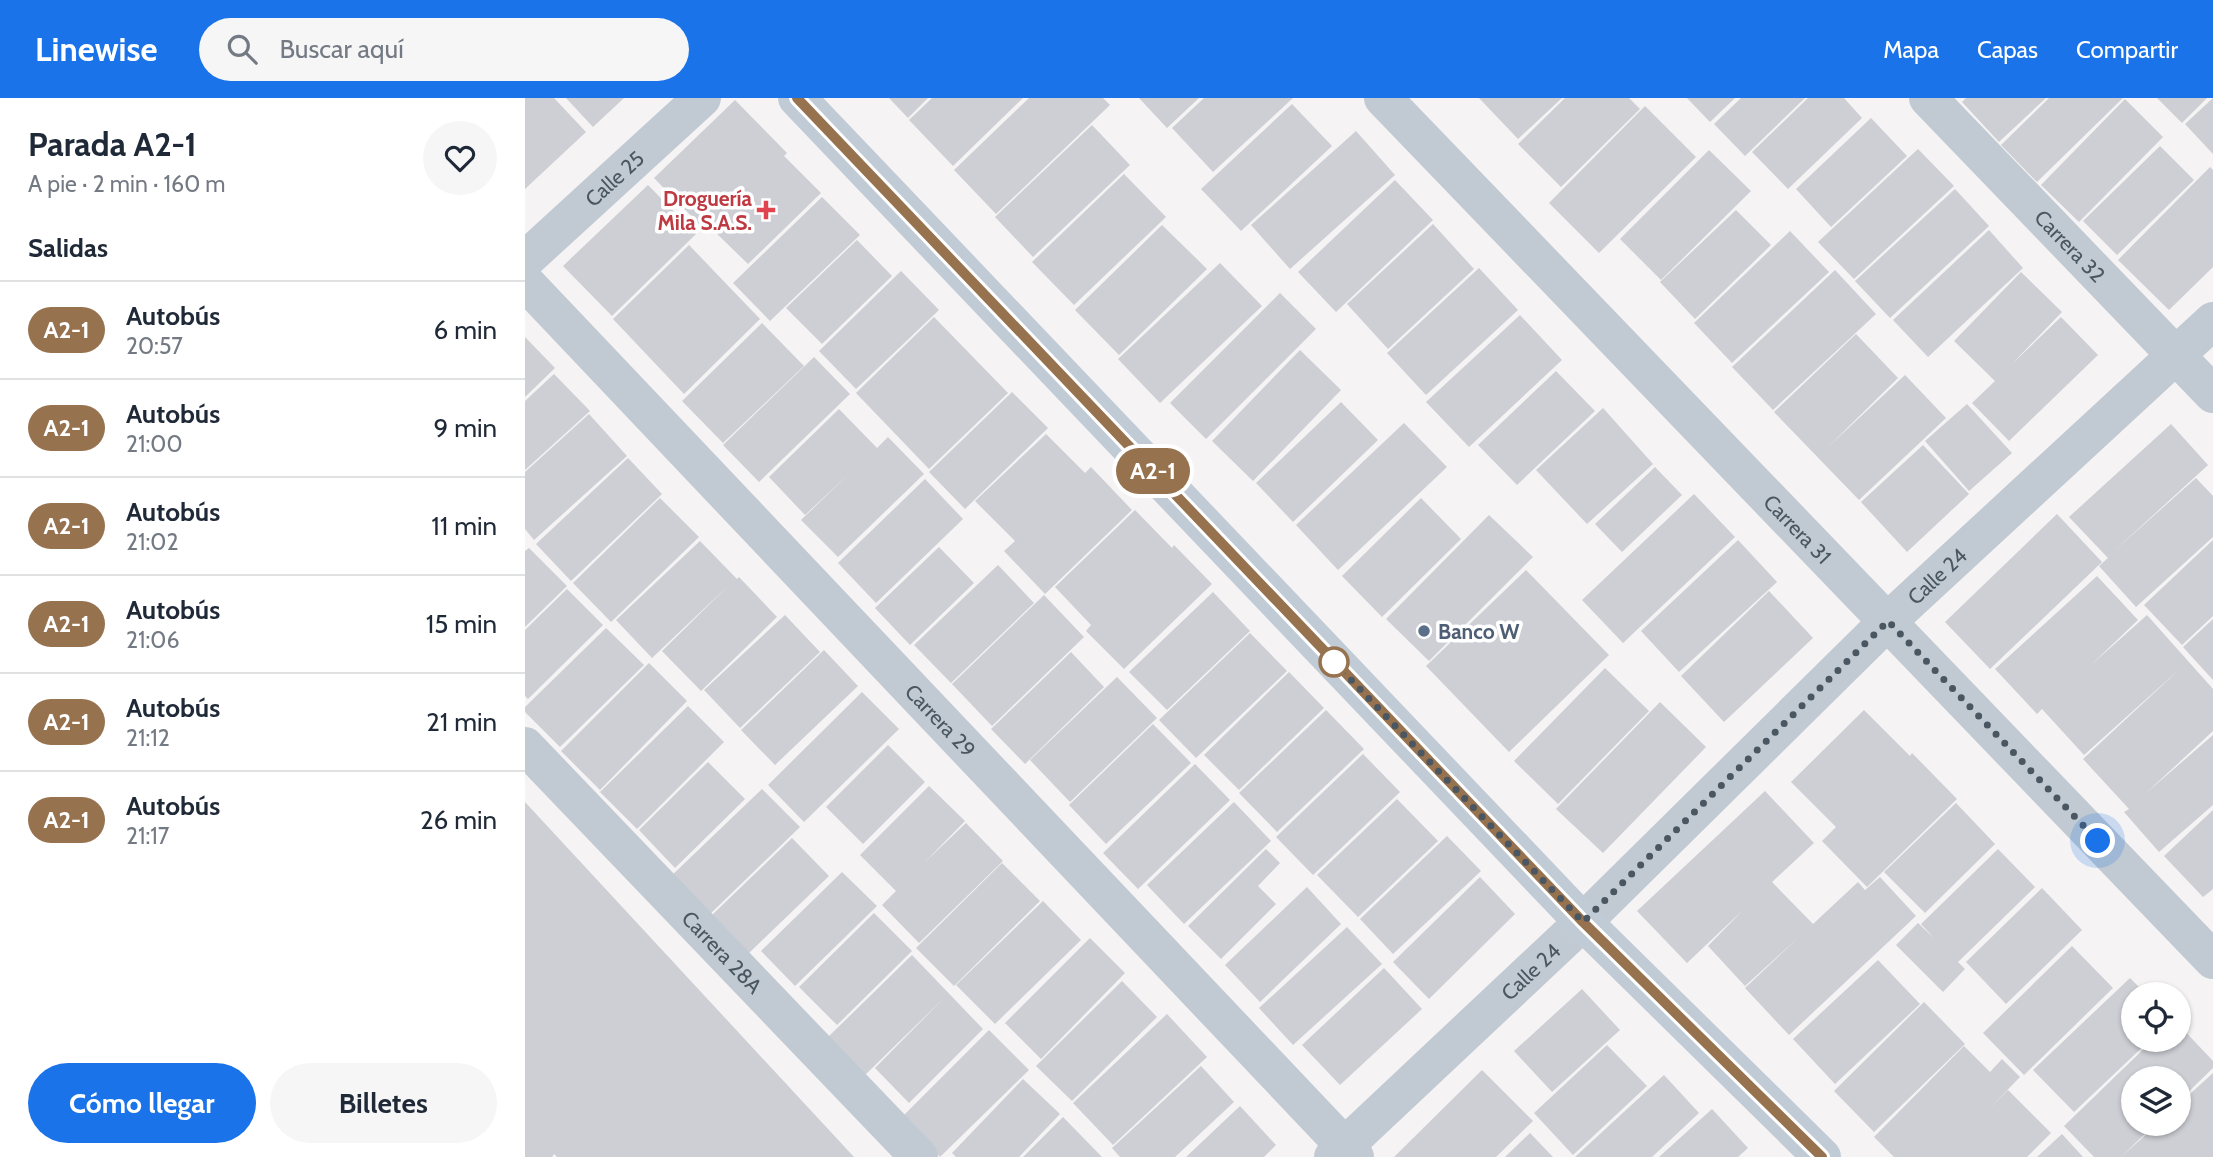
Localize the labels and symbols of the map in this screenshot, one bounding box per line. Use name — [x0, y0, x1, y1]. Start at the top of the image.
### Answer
street label: Calle 25 — [580, 145, 649, 211]
place label: Droguería Mila S.A.S. — [658, 186, 753, 235]
marker: Droguería Mila S.A.S. — [758, 202, 774, 218]
street label: Carrera 32 — [2030, 204, 2111, 287]
line badge: A2-1 — [1104, 448, 1202, 494]
street label: Carrera 31 — [1759, 489, 1837, 569]
street label: Calle 24 — [1902, 543, 1972, 609]
place label: Banco W — [1438, 619, 1520, 644]
marker: Banco W — [1416, 623, 1432, 639]
unlabelled marker — [1319, 647, 1349, 677]
street label: Carrera 29 — [900, 679, 981, 762]
your location — [2080, 823, 2115, 858]
street label: Carrera 28A — [677, 905, 768, 998]
street label: Calle 24 — [1496, 938, 1565, 1005]

